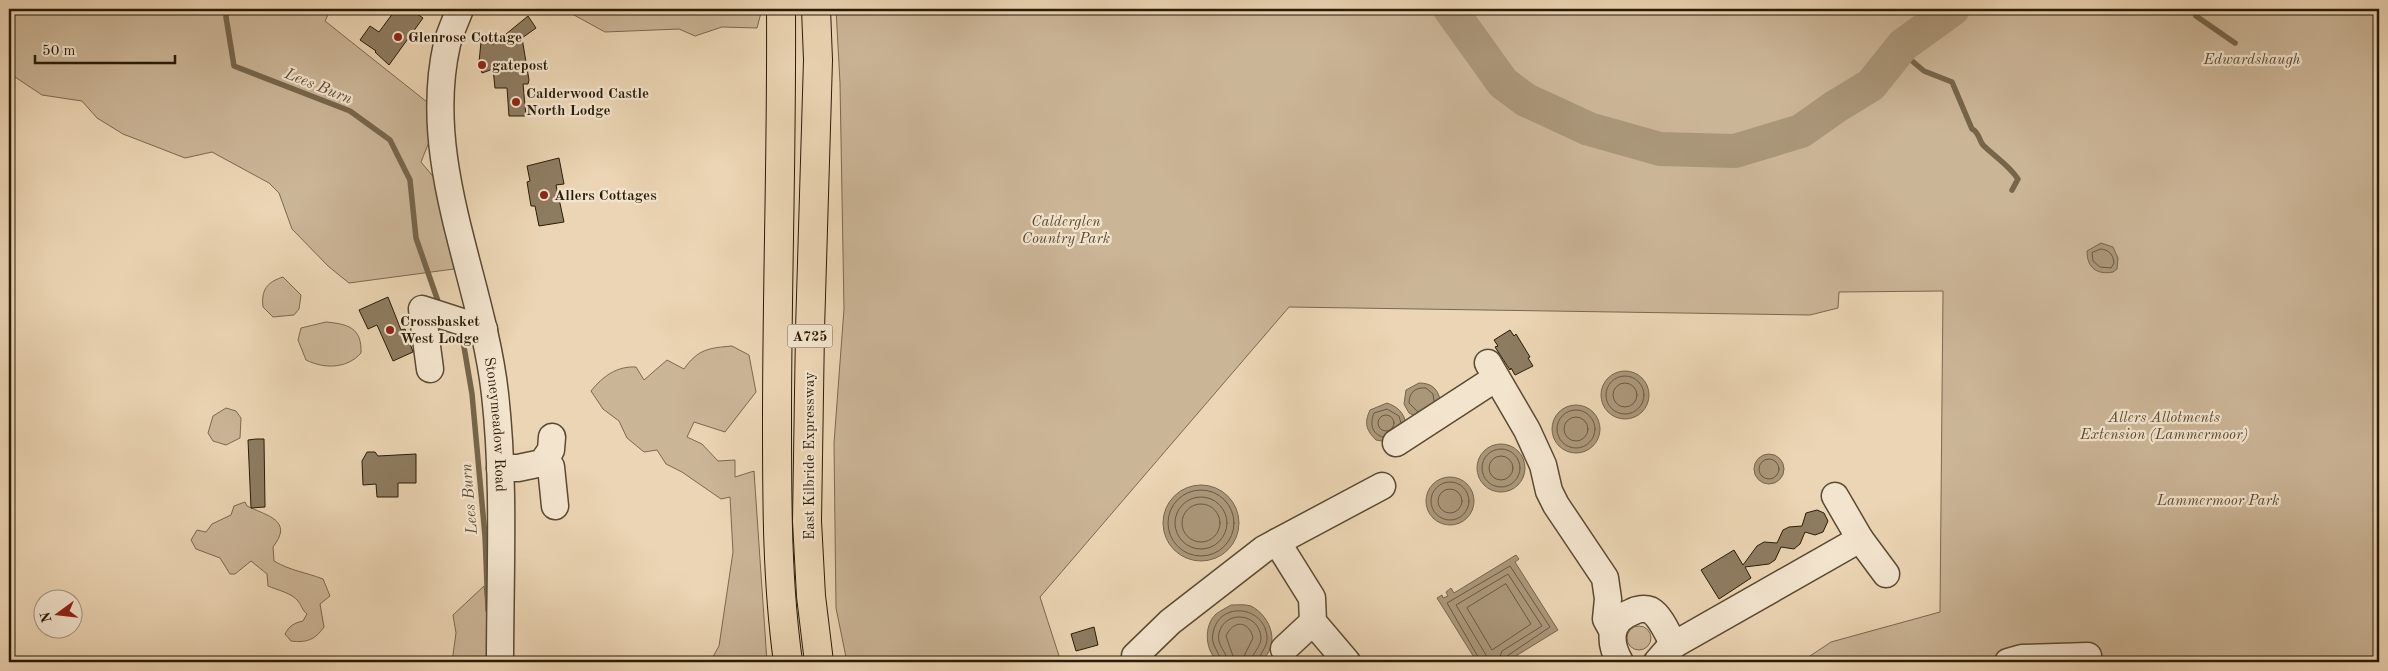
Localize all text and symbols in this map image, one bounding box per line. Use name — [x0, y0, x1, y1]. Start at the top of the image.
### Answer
marker: Glenrose Cottage — [392, 31, 404, 43]
place label: Glenrose Cottage — [408, 31, 522, 46]
scale bar — [35, 32, 175, 64]
text: 50 m — [42, 44, 76, 59]
park label: Edwardshaugh — [2202, 53, 2301, 68]
marker: gatepost — [476, 59, 488, 71]
place label: gatepost — [492, 59, 549, 74]
water label: Lees Burn — [281, 66, 354, 108]
place label: Calderwood Castle North Lodge — [526, 87, 649, 119]
marker: Calderwood Castle North Lodge — [510, 96, 522, 108]
marker: Allers Cottages — [538, 189, 550, 201]
place label: Allers Cottages — [554, 189, 657, 204]
park label: Calderglen Country Park — [1022, 215, 1110, 247]
place label: Crossbasket West Lodge — [400, 315, 480, 347]
marker: Crossbasket West Lodge — [384, 324, 396, 336]
road number: A725 — [788, 324, 832, 348]
street label: Stoneymeadow Road — [481, 356, 507, 492]
street label: East Kilbride Expressway — [803, 372, 818, 540]
park label: Allers Allotments Extension (Lammermoor) — [2079, 411, 2248, 443]
water label: Lees Burn — [459, 463, 481, 536]
park label: Lammermoor Park — [2156, 494, 2279, 509]
north arrow — [32, 588, 82, 638]
text: N — [38, 610, 55, 624]

